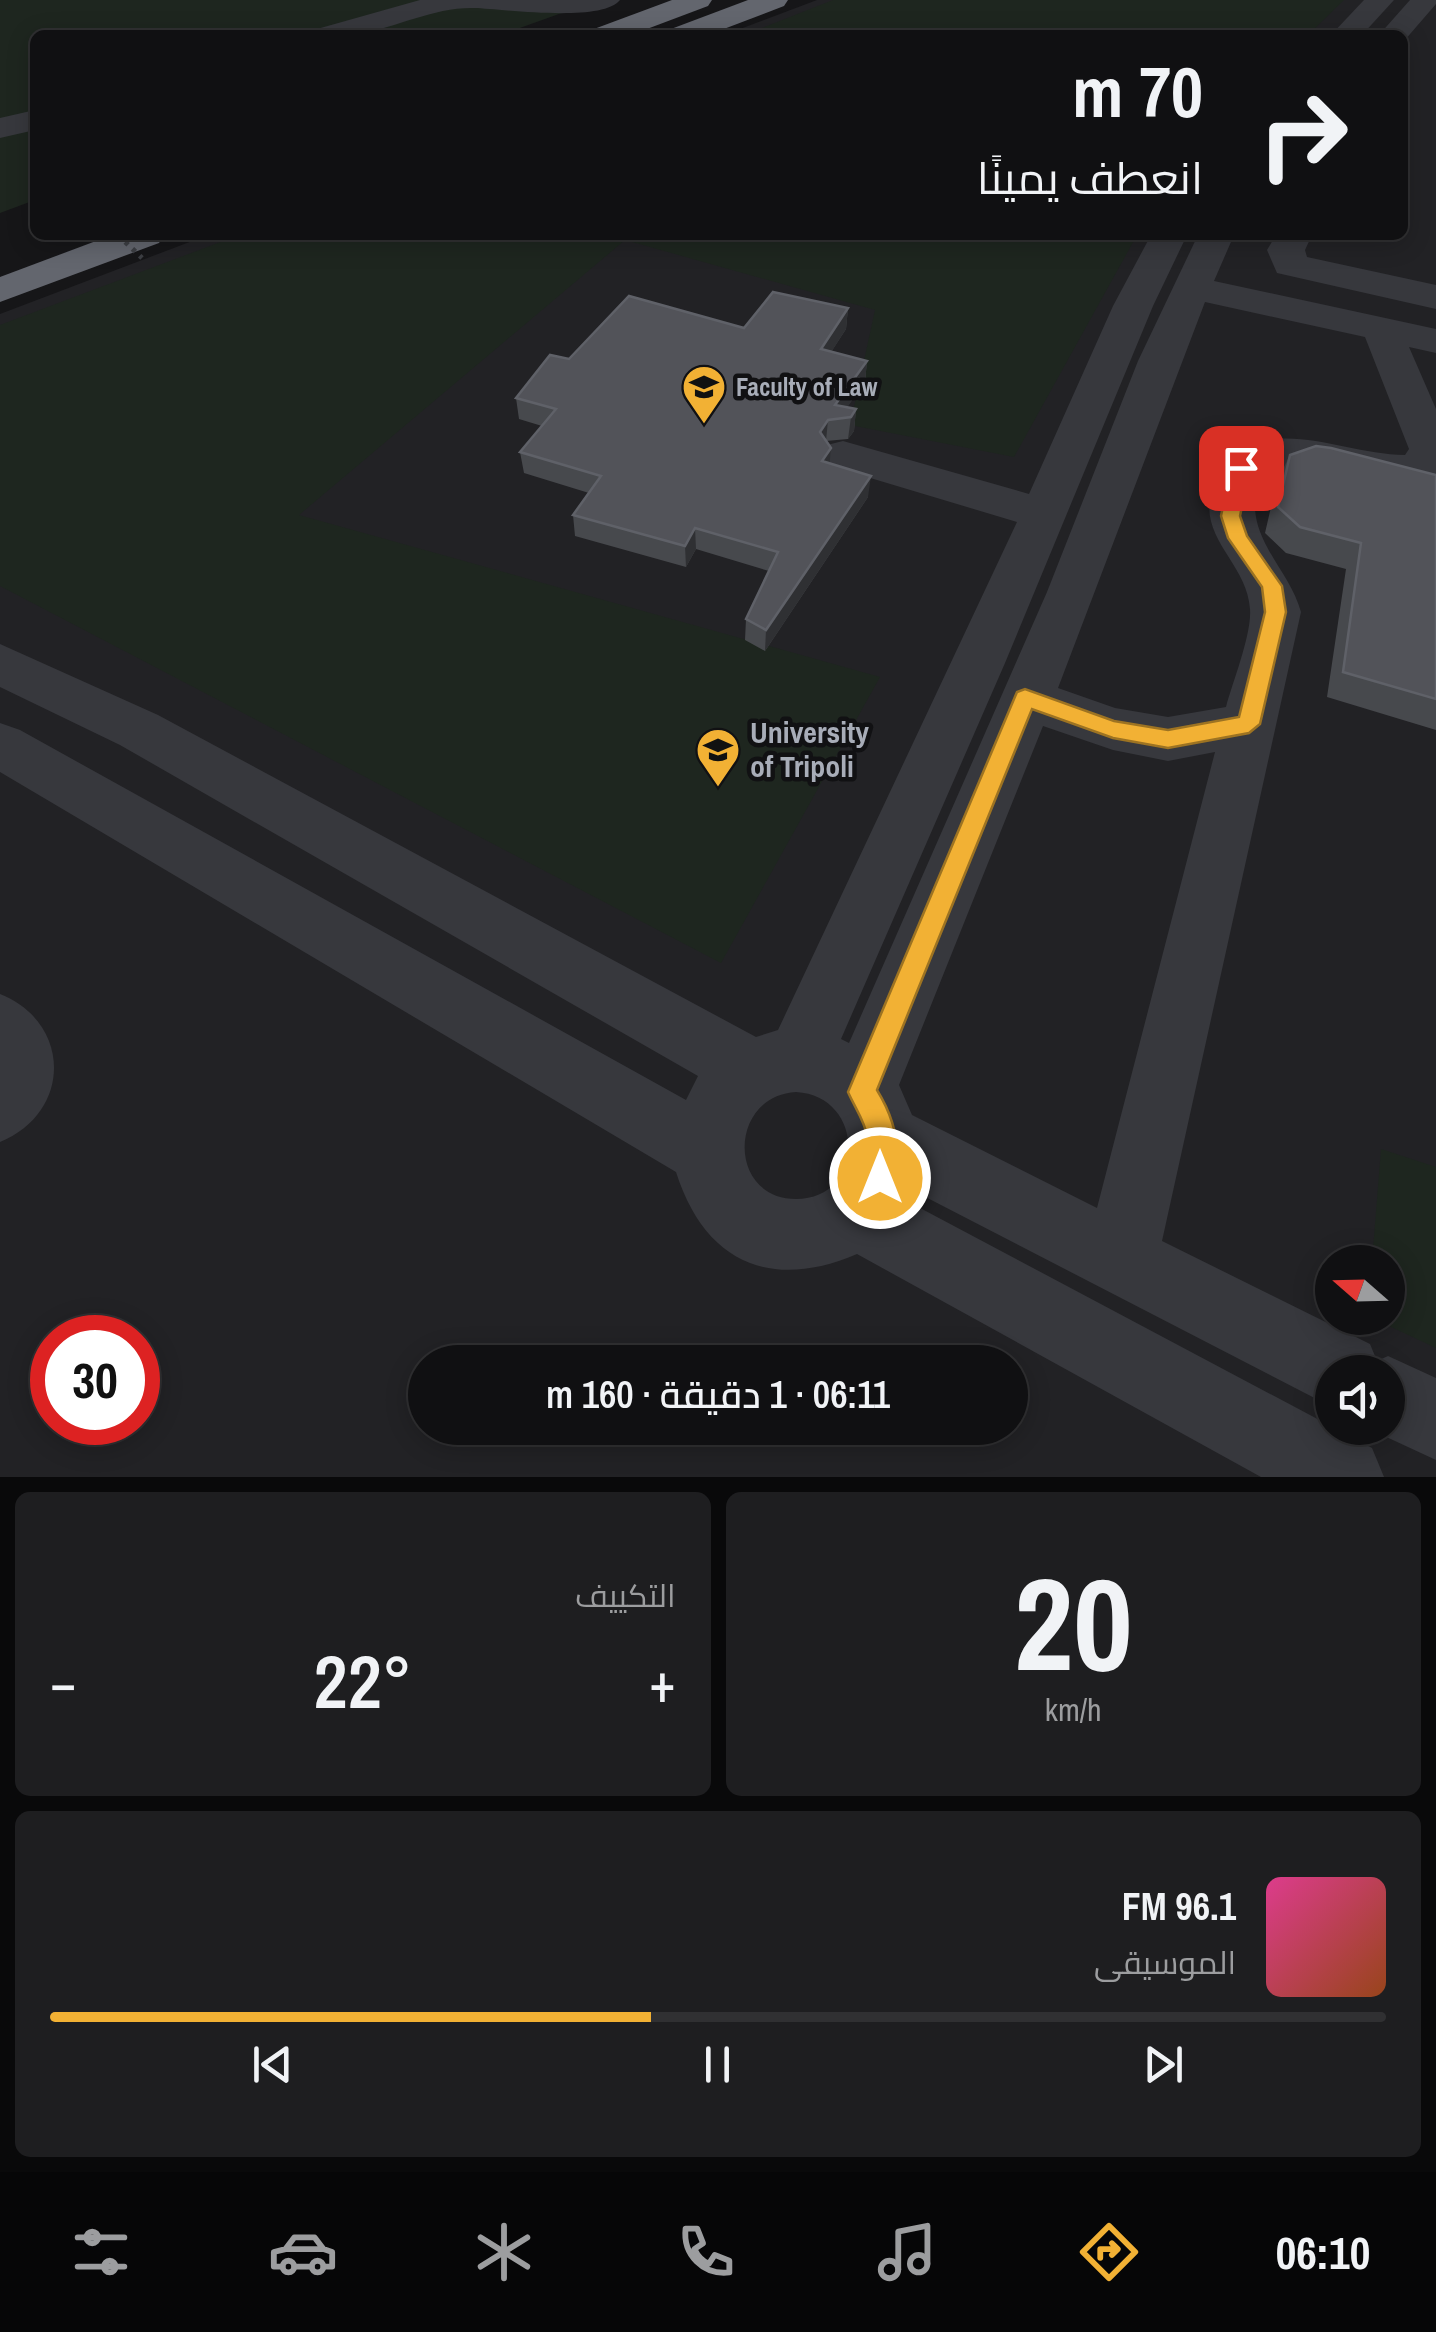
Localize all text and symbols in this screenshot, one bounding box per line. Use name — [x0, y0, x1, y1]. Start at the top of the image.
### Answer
text: 70 m — [1072, 45, 1203, 139]
icon: right — [1238, 70, 1368, 200]
text: انعطف يمينًا — [977, 147, 1203, 208]
school or university icon: Faculty of Law — [681, 364, 727, 425]
place label: Faculty of Law — [736, 370, 877, 404]
pin — [1199, 426, 1284, 511]
icon: arrive — [1214, 441, 1269, 496]
place label: University of Tripoli — [750, 712, 869, 786]
school or university icon: University of Tripoli — [695, 727, 741, 788]
position arrow — [828, 1126, 932, 1230]
north arrow — [1315, 1245, 1405, 1335]
map controls — [1315, 1245, 1405, 1445]
speed limit sign: 30 — [30, 1315, 160, 1445]
button: sound — [1315, 1355, 1405, 1445]
text: 06:11 · 1 دقيقة · 160 m — [546, 1369, 890, 1420]
text: 20 — [1014, 1535, 1133, 1711]
text: التكييف — [575, 1574, 676, 1617]
text: 22° — [314, 1630, 412, 1731]
text: − — [50, 1645, 76, 1719]
text: + — [649, 1645, 676, 1719]
text: km/h — [1045, 1688, 1102, 1731]
text: 96.1 FM — [1122, 1881, 1236, 1932]
text: الموسيقى — [1094, 1941, 1236, 1984]
icon: previous — [245, 2037, 300, 2092]
icon: pause — [690, 2037, 745, 2092]
icon: next — [1136, 2037, 1191, 2092]
icon: filters — [66, 2217, 136, 2287]
icon: car — [268, 2217, 338, 2287]
icon: climate — [469, 2217, 539, 2287]
icon: phone — [671, 2217, 741, 2287]
icon: music — [872, 2217, 942, 2287]
icon: directions — [1074, 2217, 1144, 2287]
text: 06:10 — [1276, 2222, 1370, 2283]

